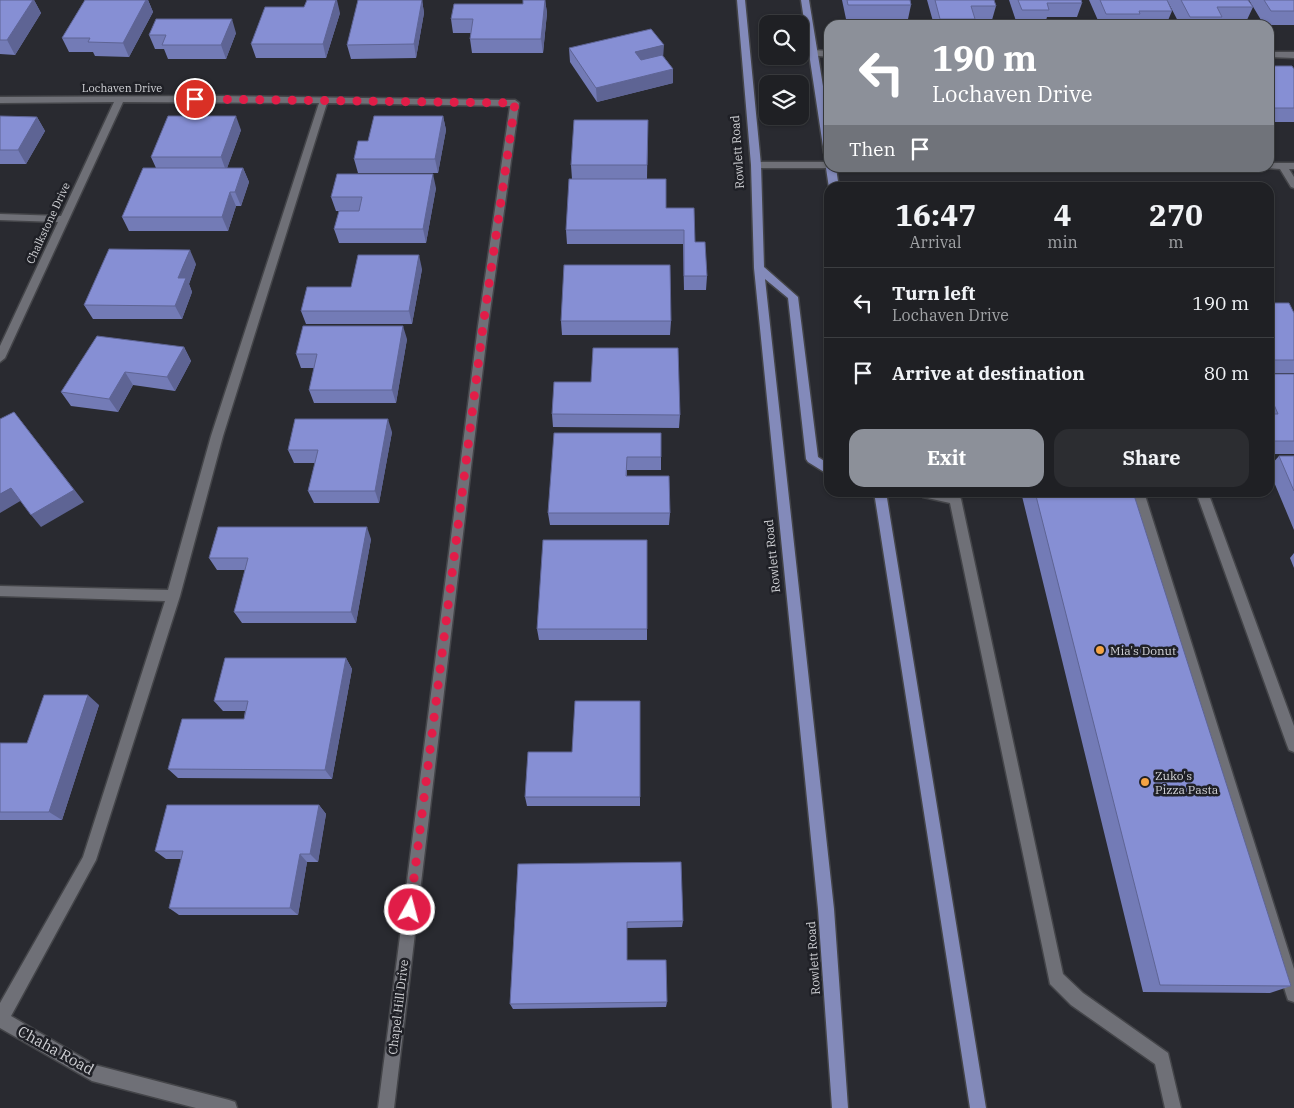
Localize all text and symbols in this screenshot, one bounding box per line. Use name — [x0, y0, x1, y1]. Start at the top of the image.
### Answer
map controls — [759, 15, 809, 125]
button: search — [759, 15, 809, 65]
text: 190 m — [932, 35, 1037, 81]
icon: left — [849, 40, 914, 105]
button: layers — [759, 75, 809, 125]
pin — [174, 78, 216, 120]
text: Lochaven Drive — [932, 79, 1093, 108]
street label: Lochaven Drive — [82, 81, 162, 95]
icon: arrive — [181, 85, 209, 113]
street label: Rowlett Road — [727, 115, 747, 189]
icon: arrive — [906, 135, 934, 163]
text: Then — [849, 137, 896, 161]
street label: Chalkstone Drive — [23, 180, 73, 266]
text: 16:47 — [895, 195, 976, 234]
text: 4 — [1054, 195, 1072, 234]
text: 270 — [1149, 195, 1203, 234]
text: Arrival — [910, 232, 962, 252]
text: min — [1047, 232, 1078, 252]
text: m — [1168, 232, 1184, 252]
text: Turn left — [892, 281, 975, 305]
icon: left — [849, 289, 877, 317]
text: 190 m — [1192, 291, 1249, 315]
text: Lochaven Drive — [892, 305, 1009, 325]
icon: arrive — [849, 359, 877, 387]
text: Arrive at destination — [892, 361, 1085, 385]
text: 80 m — [1204, 361, 1249, 385]
button: Exit — [849, 429, 1044, 487]
button: Share — [1054, 429, 1249, 487]
street label: Rowlett Road — [761, 519, 783, 593]
place label: Mia's Donut — [1110, 643, 1176, 658]
marker: Mia's Donut — [1094, 644, 1106, 656]
place label: Zuko's Pizza Pasta — [1155, 768, 1219, 797]
marker: Zuko's Pizza Pasta — [1139, 776, 1151, 788]
position arrow — [383, 883, 435, 935]
street label: Rowlett Road — [803, 921, 823, 995]
street label: Chapel Hill Drive — [385, 959, 411, 1055]
street label: Chaha Road — [15, 1021, 97, 1079]

